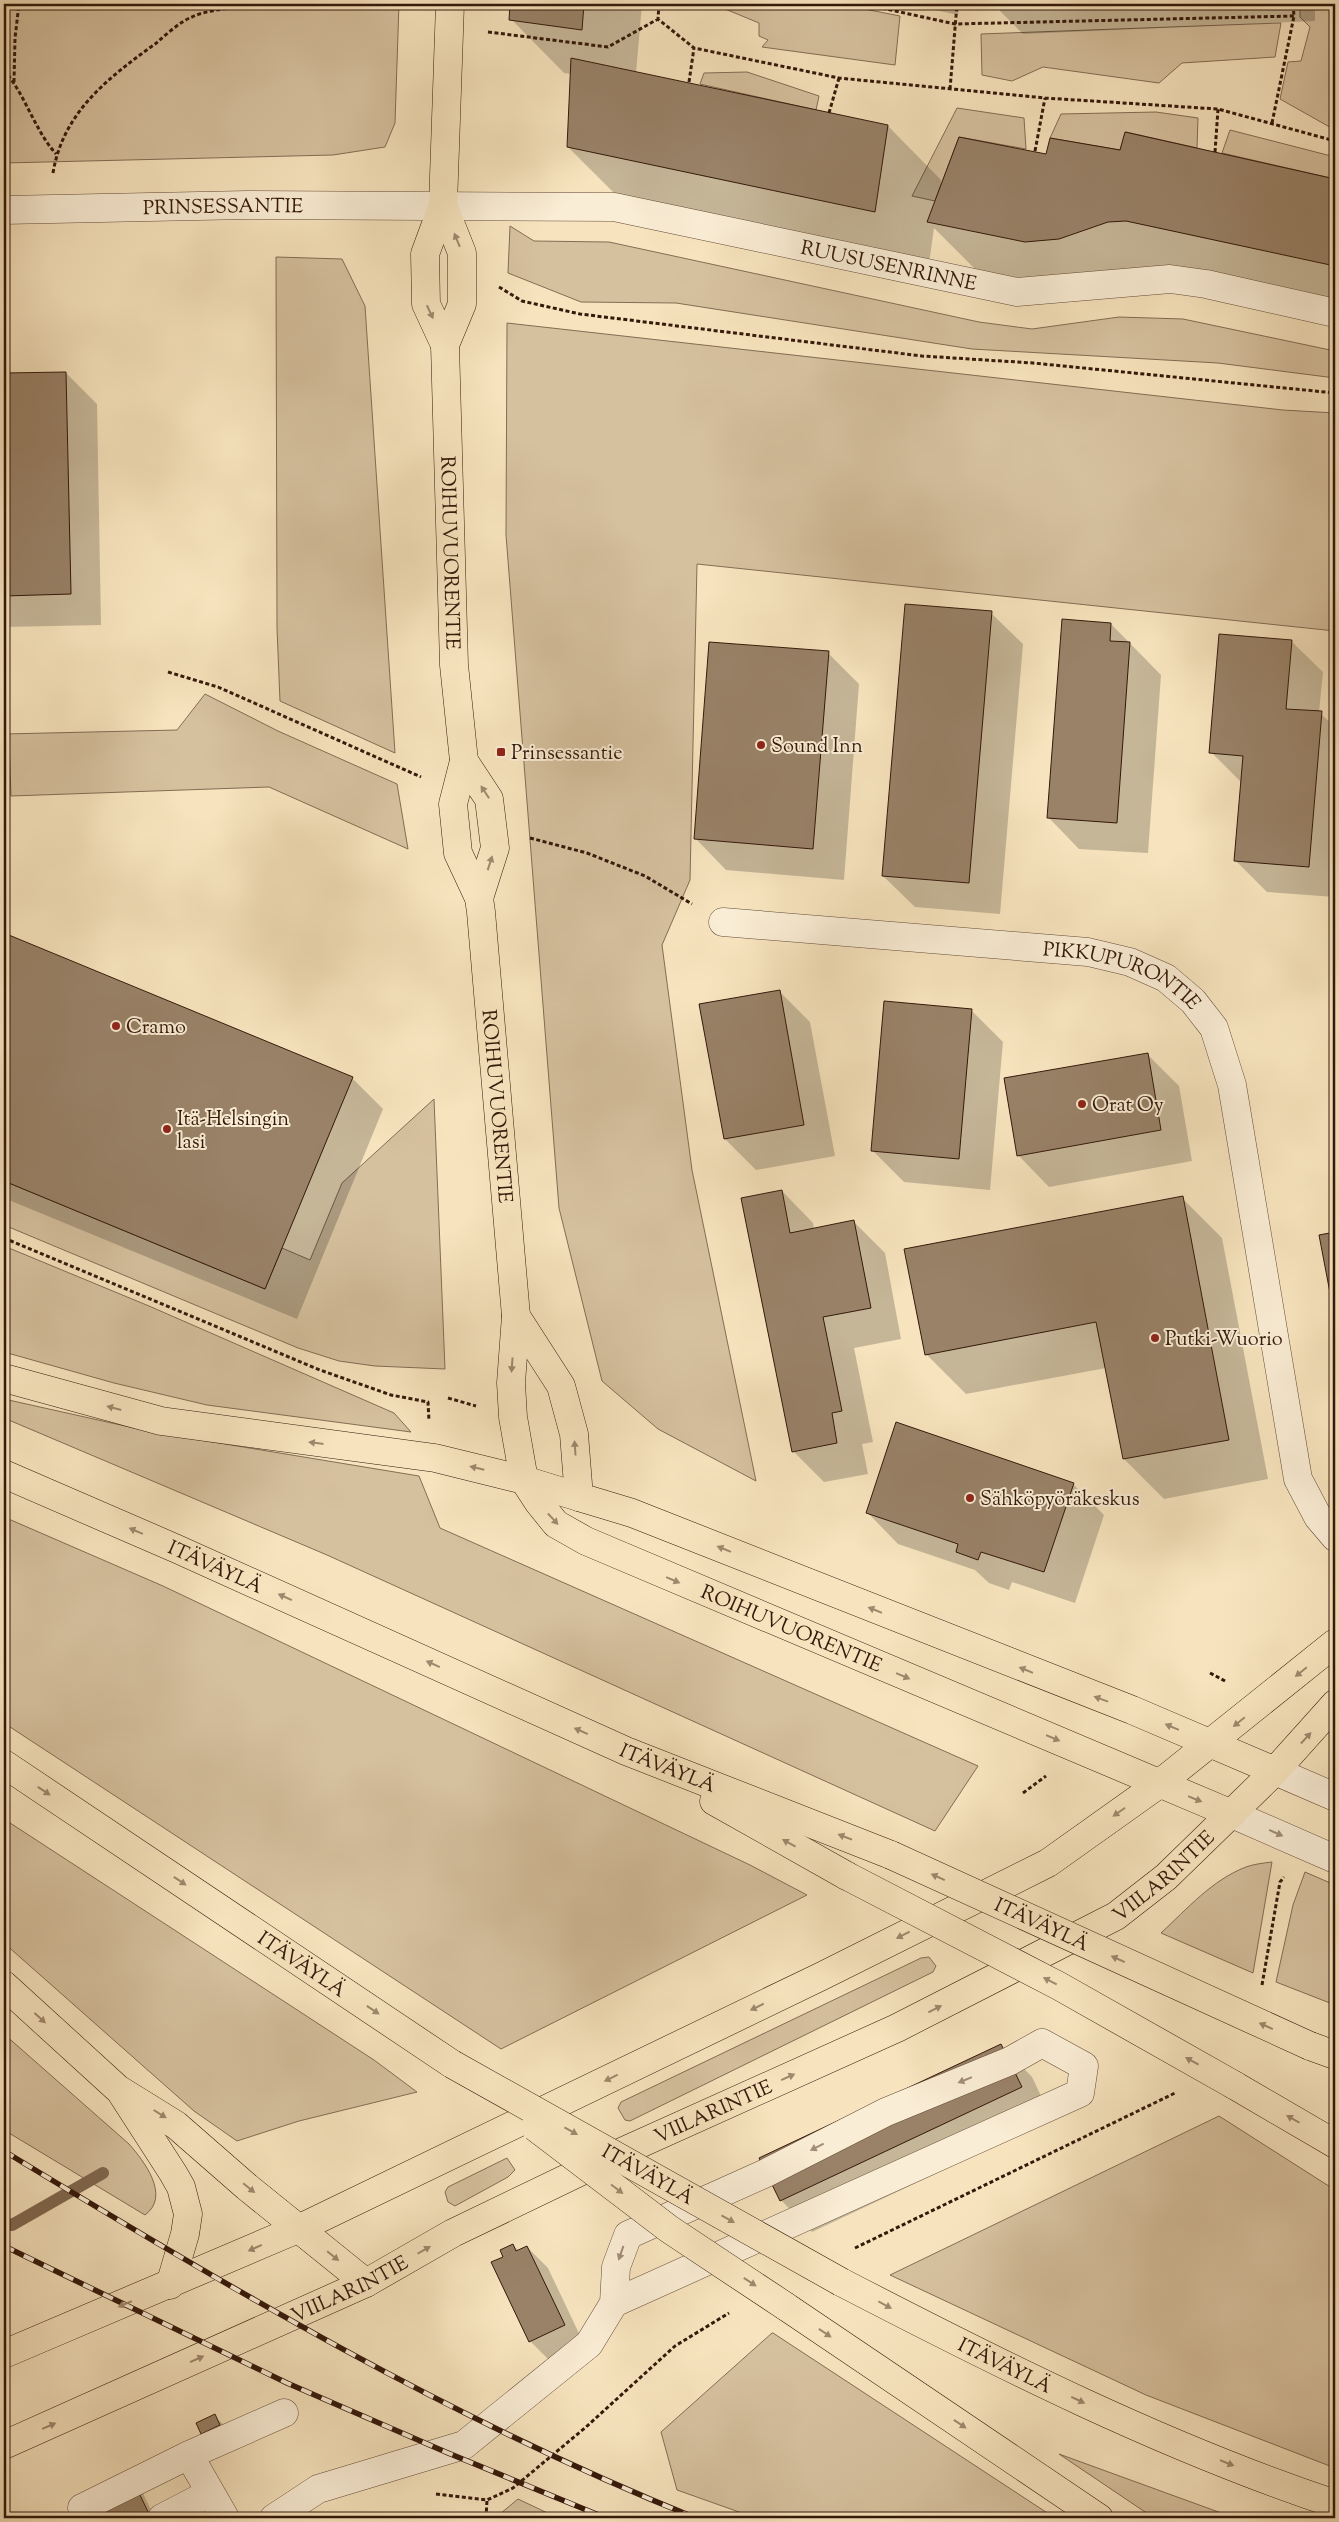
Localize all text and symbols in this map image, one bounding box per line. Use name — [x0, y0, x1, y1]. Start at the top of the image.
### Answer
street label: PRINSESSANTIE — [143, 193, 303, 224]
one-way arrow — [453, 232, 461, 247]
street label: RUUSUSENRINNE — [798, 235, 979, 300]
one-way arrow — [426, 305, 434, 319]
street label: ROIHUVUORENTIE — [431, 456, 466, 650]
place label: Sound Inn — [771, 733, 863, 762]
marker: Sound Inn — [755, 739, 767, 751]
place label: Prinsessantie — [511, 740, 622, 769]
marker: Prinsessantie — [495, 746, 507, 758]
one-way arrow — [480, 785, 489, 799]
one-way arrow — [486, 855, 494, 870]
street label: PIKKUPURONTIE — [1042, 936, 1206, 1017]
street label: ROIHUVUORENTIE — [473, 1008, 518, 1204]
place label: Cramo — [126, 1014, 186, 1043]
marker: Cramo — [110, 1020, 122, 1032]
place label: Orat Oy — [1092, 1092, 1164, 1121]
marker: Orat Oy — [1076, 1098, 1088, 1110]
place label: Itä-Helsingin lasi — [177, 1106, 289, 1158]
marker: Itä-Helsingin lasi — [161, 1123, 173, 1135]
place label: Putki-Wuorio — [1165, 1326, 1283, 1355]
marker: Putki-Wuorio — [1149, 1332, 1161, 1344]
one-way arrow — [508, 1357, 516, 1373]
one-way arrow — [107, 1404, 122, 1412]
one-way arrow — [308, 1439, 324, 1447]
one-way arrow — [571, 1440, 579, 1456]
one-way arrow — [469, 1464, 484, 1472]
place label: Sähköpyöräkeskus — [980, 1486, 1140, 1515]
marker: Sähköpyöräkeskus — [964, 1492, 976, 1504]
one-way arrow — [547, 1513, 559, 1525]
one-way arrow — [129, 1527, 144, 1535]
street label: ITÄVÄYLÄ — [163, 1535, 267, 1603]
one-way arrow — [717, 1545, 731, 1553]
one-way arrow — [666, 1576, 680, 1584]
street label: ROIHUVUORENTIE — [696, 1579, 886, 1681]
one-way arrow — [278, 1593, 292, 1601]
one-way arrow — [867, 1605, 882, 1613]
one-way arrow — [426, 1660, 440, 1668]
one-way arrow — [1018, 1666, 1033, 1673]
one-way arrow — [1295, 1666, 1307, 1677]
one-way arrow — [896, 1672, 911, 1680]
one-way arrow — [1093, 1695, 1108, 1703]
one-way arrow — [1233, 1716, 1246, 1727]
one-way arrow — [1164, 1722, 1179, 1730]
one-way arrow — [574, 1727, 588, 1735]
one-way arrow — [1300, 1732, 1312, 1744]
one-way arrow — [1046, 1735, 1060, 1743]
street label: ITÄVÄYLÄ — [614, 1738, 720, 1802]
one-way arrow — [38, 1786, 51, 1796]
one-way arrow — [1188, 1795, 1203, 1803]
one-way arrow — [1113, 1807, 1126, 1817]
street label: VIILARINTIE — [1107, 1825, 1222, 1930]
one-way arrow — [1269, 1829, 1283, 1837]
one-way arrow — [838, 1833, 853, 1840]
one-way arrow — [782, 1839, 795, 1848]
one-way arrow — [931, 1872, 945, 1880]
one-way arrow — [173, 1876, 186, 1886]
street label: ITÄVÄYLÄ — [989, 1892, 1093, 1960]
street label: ITÄVÄYLÄ — [251, 1926, 351, 2006]
one-way arrow — [896, 1932, 910, 1940]
one-way arrow — [1111, 1954, 1125, 1962]
one-way arrow — [1043, 1977, 1057, 1985]
one-way arrow — [750, 2004, 764, 2012]
one-way arrow — [366, 2005, 380, 2015]
one-way arrow — [928, 2005, 942, 2013]
one-way arrow — [33, 2012, 45, 2024]
one-way arrow — [1259, 2021, 1273, 2029]
one-way arrow — [1185, 2056, 1198, 2065]
one-way arrow — [781, 2073, 795, 2081]
one-way arrow — [604, 2074, 618, 2082]
street label: VIILARINTIE — [650, 2074, 778, 2153]
one-way arrow — [958, 2076, 972, 2084]
one-way arrow — [153, 2110, 166, 2119]
one-way arrow — [1287, 2115, 1300, 2124]
one-way arrow — [564, 2127, 579, 2135]
street label: ITÄVÄYLÄ — [596, 2139, 698, 2214]
one-way arrow — [810, 2143, 824, 2151]
one-way arrow — [242, 2182, 255, 2193]
one-way arrow — [610, 2184, 623, 2194]
one-way arrow — [721, 2215, 736, 2223]
one-way arrow — [248, 2244, 262, 2252]
one-way arrow — [416, 2246, 431, 2254]
one-way arrow — [617, 2246, 624, 2261]
street label: VIILARINTIE — [287, 2250, 414, 2332]
one-way arrow — [326, 2250, 339, 2261]
one-way arrow — [743, 2277, 756, 2287]
one-way arrow — [118, 2300, 132, 2308]
one-way arrow — [877, 2301, 892, 2309]
one-way arrow — [818, 2328, 832, 2338]
street label: ITÄVÄYLÄ — [952, 2332, 1056, 2403]
one-way arrow — [190, 2355, 204, 2363]
one-way arrow — [1071, 2396, 1085, 2404]
one-way arrow — [953, 2419, 966, 2429]
one-way arrow — [42, 2421, 56, 2429]
one-way arrow — [1220, 2460, 1234, 2468]

